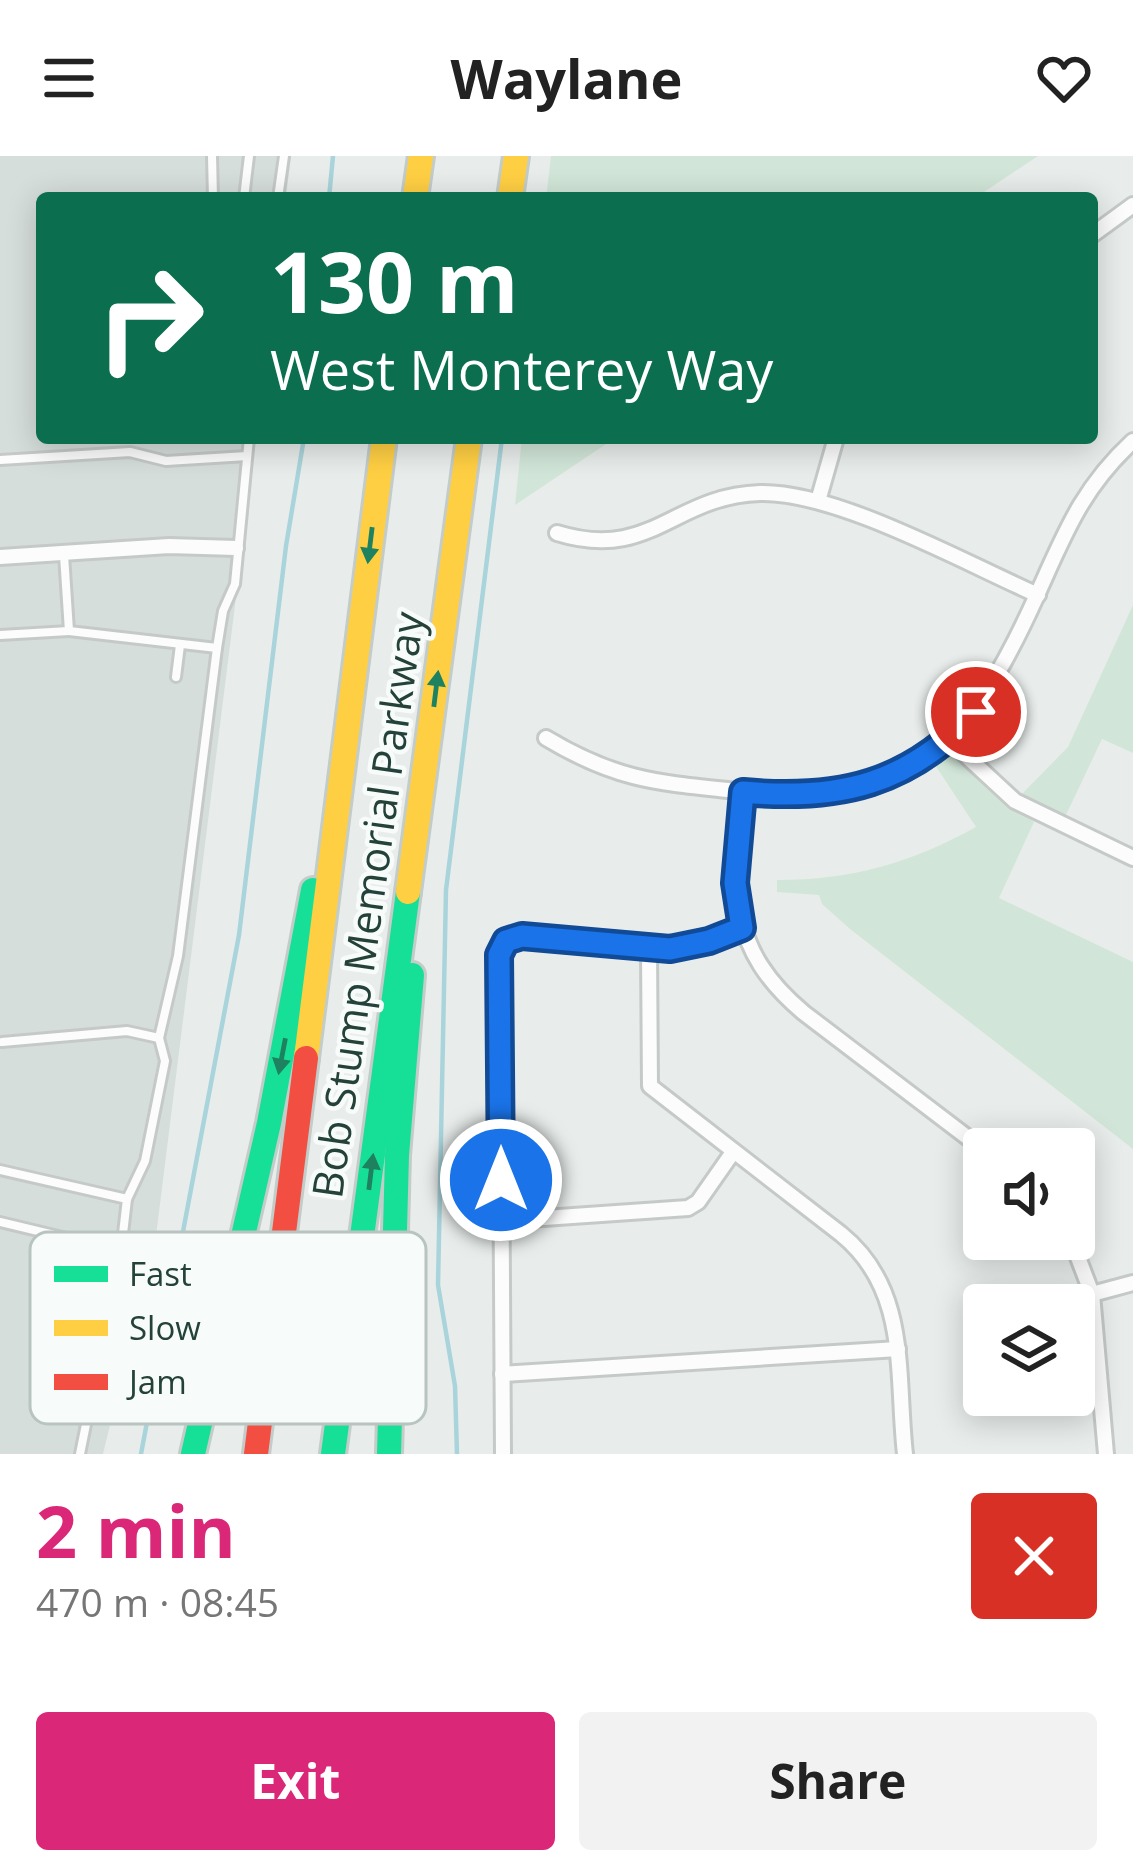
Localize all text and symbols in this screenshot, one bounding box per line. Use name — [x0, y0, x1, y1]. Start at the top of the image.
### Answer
text: Waylane — [450, 41, 683, 115]
icon: menu — [36, 45, 102, 111]
icon: heart — [1031, 45, 1097, 111]
text: 130 m — [270, 223, 518, 338]
icon: right — [72, 240, 228, 396]
text: West Monterey Way — [270, 332, 773, 406]
one-way arrow — [360, 527, 379, 564]
street label: Bob Stump Memorial Parkway — [297, 607, 436, 1201]
pin — [925, 661, 1027, 763]
one-way arrow — [427, 670, 446, 707]
icon: arrive — [943, 679, 1009, 745]
one-way arrow — [272, 1038, 291, 1076]
position arrow — [438, 1117, 564, 1243]
map controls — [963, 1128, 1095, 1416]
button: sound — [963, 1128, 1095, 1260]
one-way arrow — [361, 1152, 380, 1190]
legend — [30, 1232, 426, 1424]
text: Fast — [129, 1251, 192, 1296]
button: layers — [963, 1284, 1095, 1416]
text: Slow — [129, 1305, 201, 1350]
text: Jam — [126, 1359, 187, 1404]
text: 2 min — [36, 1481, 236, 1579]
button: close — [971, 1493, 1097, 1619]
text: 470 m · 08:45 — [36, 1575, 279, 1628]
button: Exit — [36, 1712, 555, 1850]
button: Share — [579, 1712, 1097, 1850]

